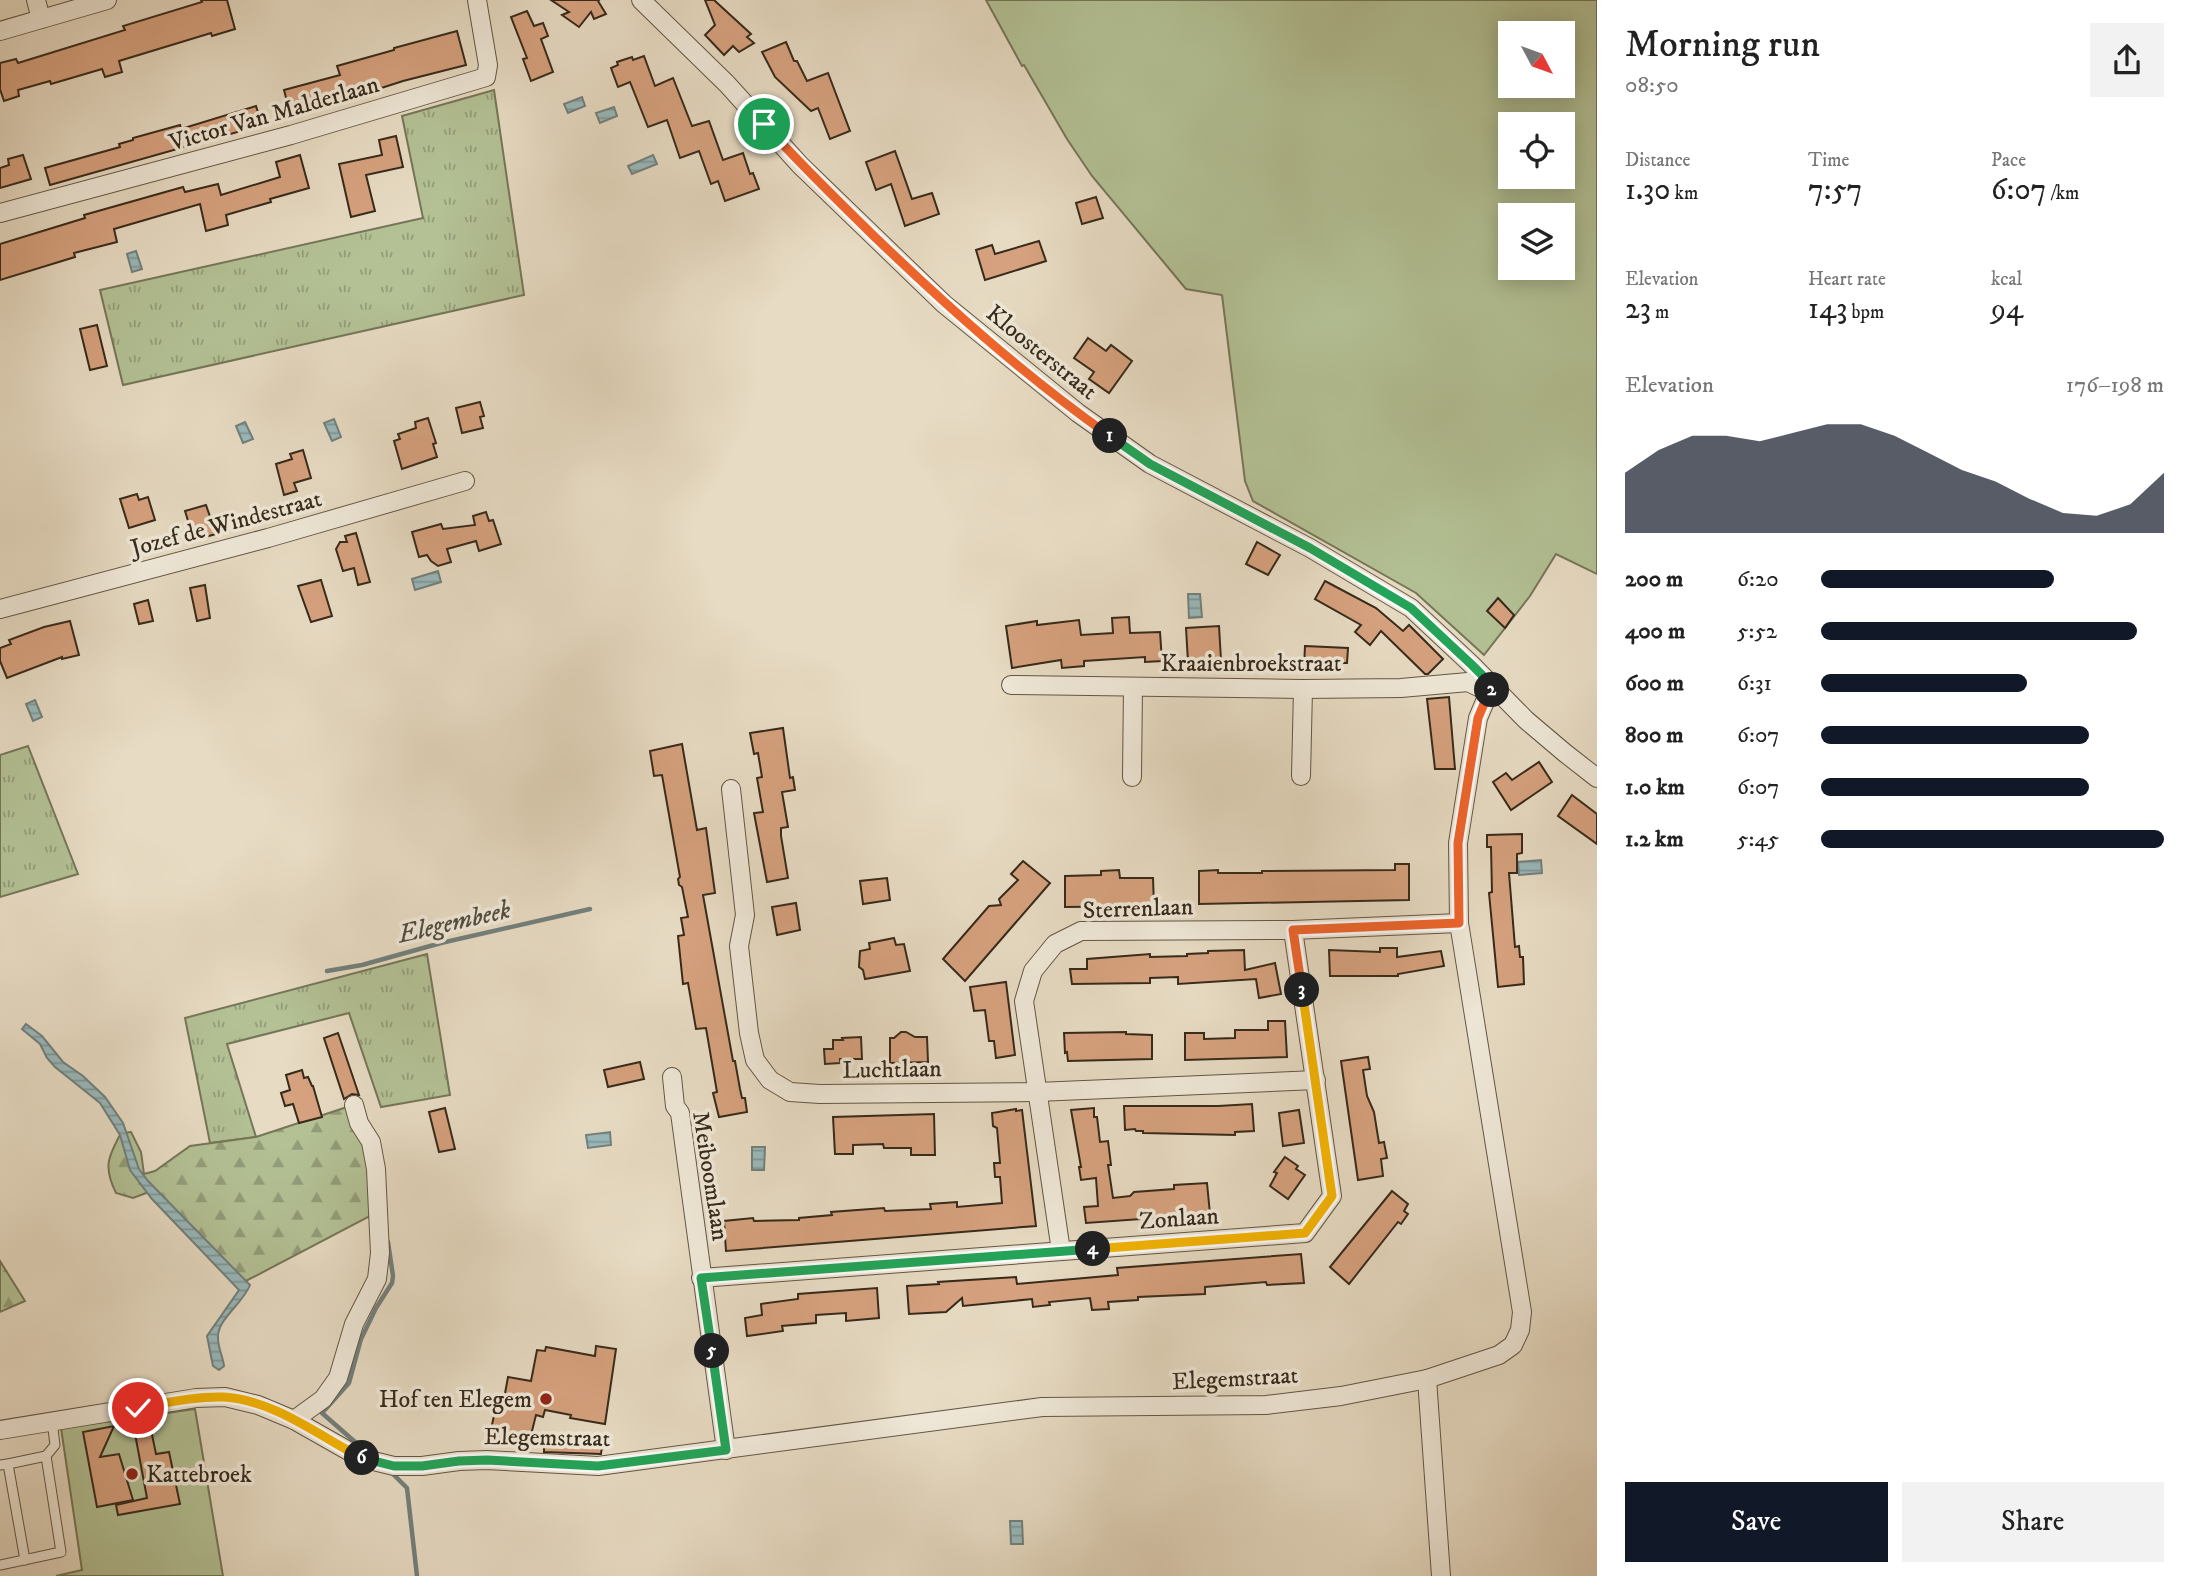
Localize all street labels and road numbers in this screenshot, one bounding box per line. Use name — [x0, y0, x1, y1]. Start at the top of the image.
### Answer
street label: Victor Van Malderlaan — [165, 70, 383, 159]
street label: Kloosterstraat — [980, 299, 1103, 407]
street label: Jozef de Windestraat — [126, 484, 325, 564]
street label: Kraaienbroekstraat — [1160, 649, 1342, 679]
street label: Sterrenlaan — [1082, 892, 1194, 926]
street label: Luchtlaan — [842, 1054, 942, 1086]
street label: Meiboomlaan — [685, 1109, 735, 1243]
street label: Zonlaan — [1138, 1201, 1220, 1237]
street label: Elegemstraat — [1171, 1361, 1299, 1397]
street label: Elegemstraat — [484, 1422, 611, 1454]

